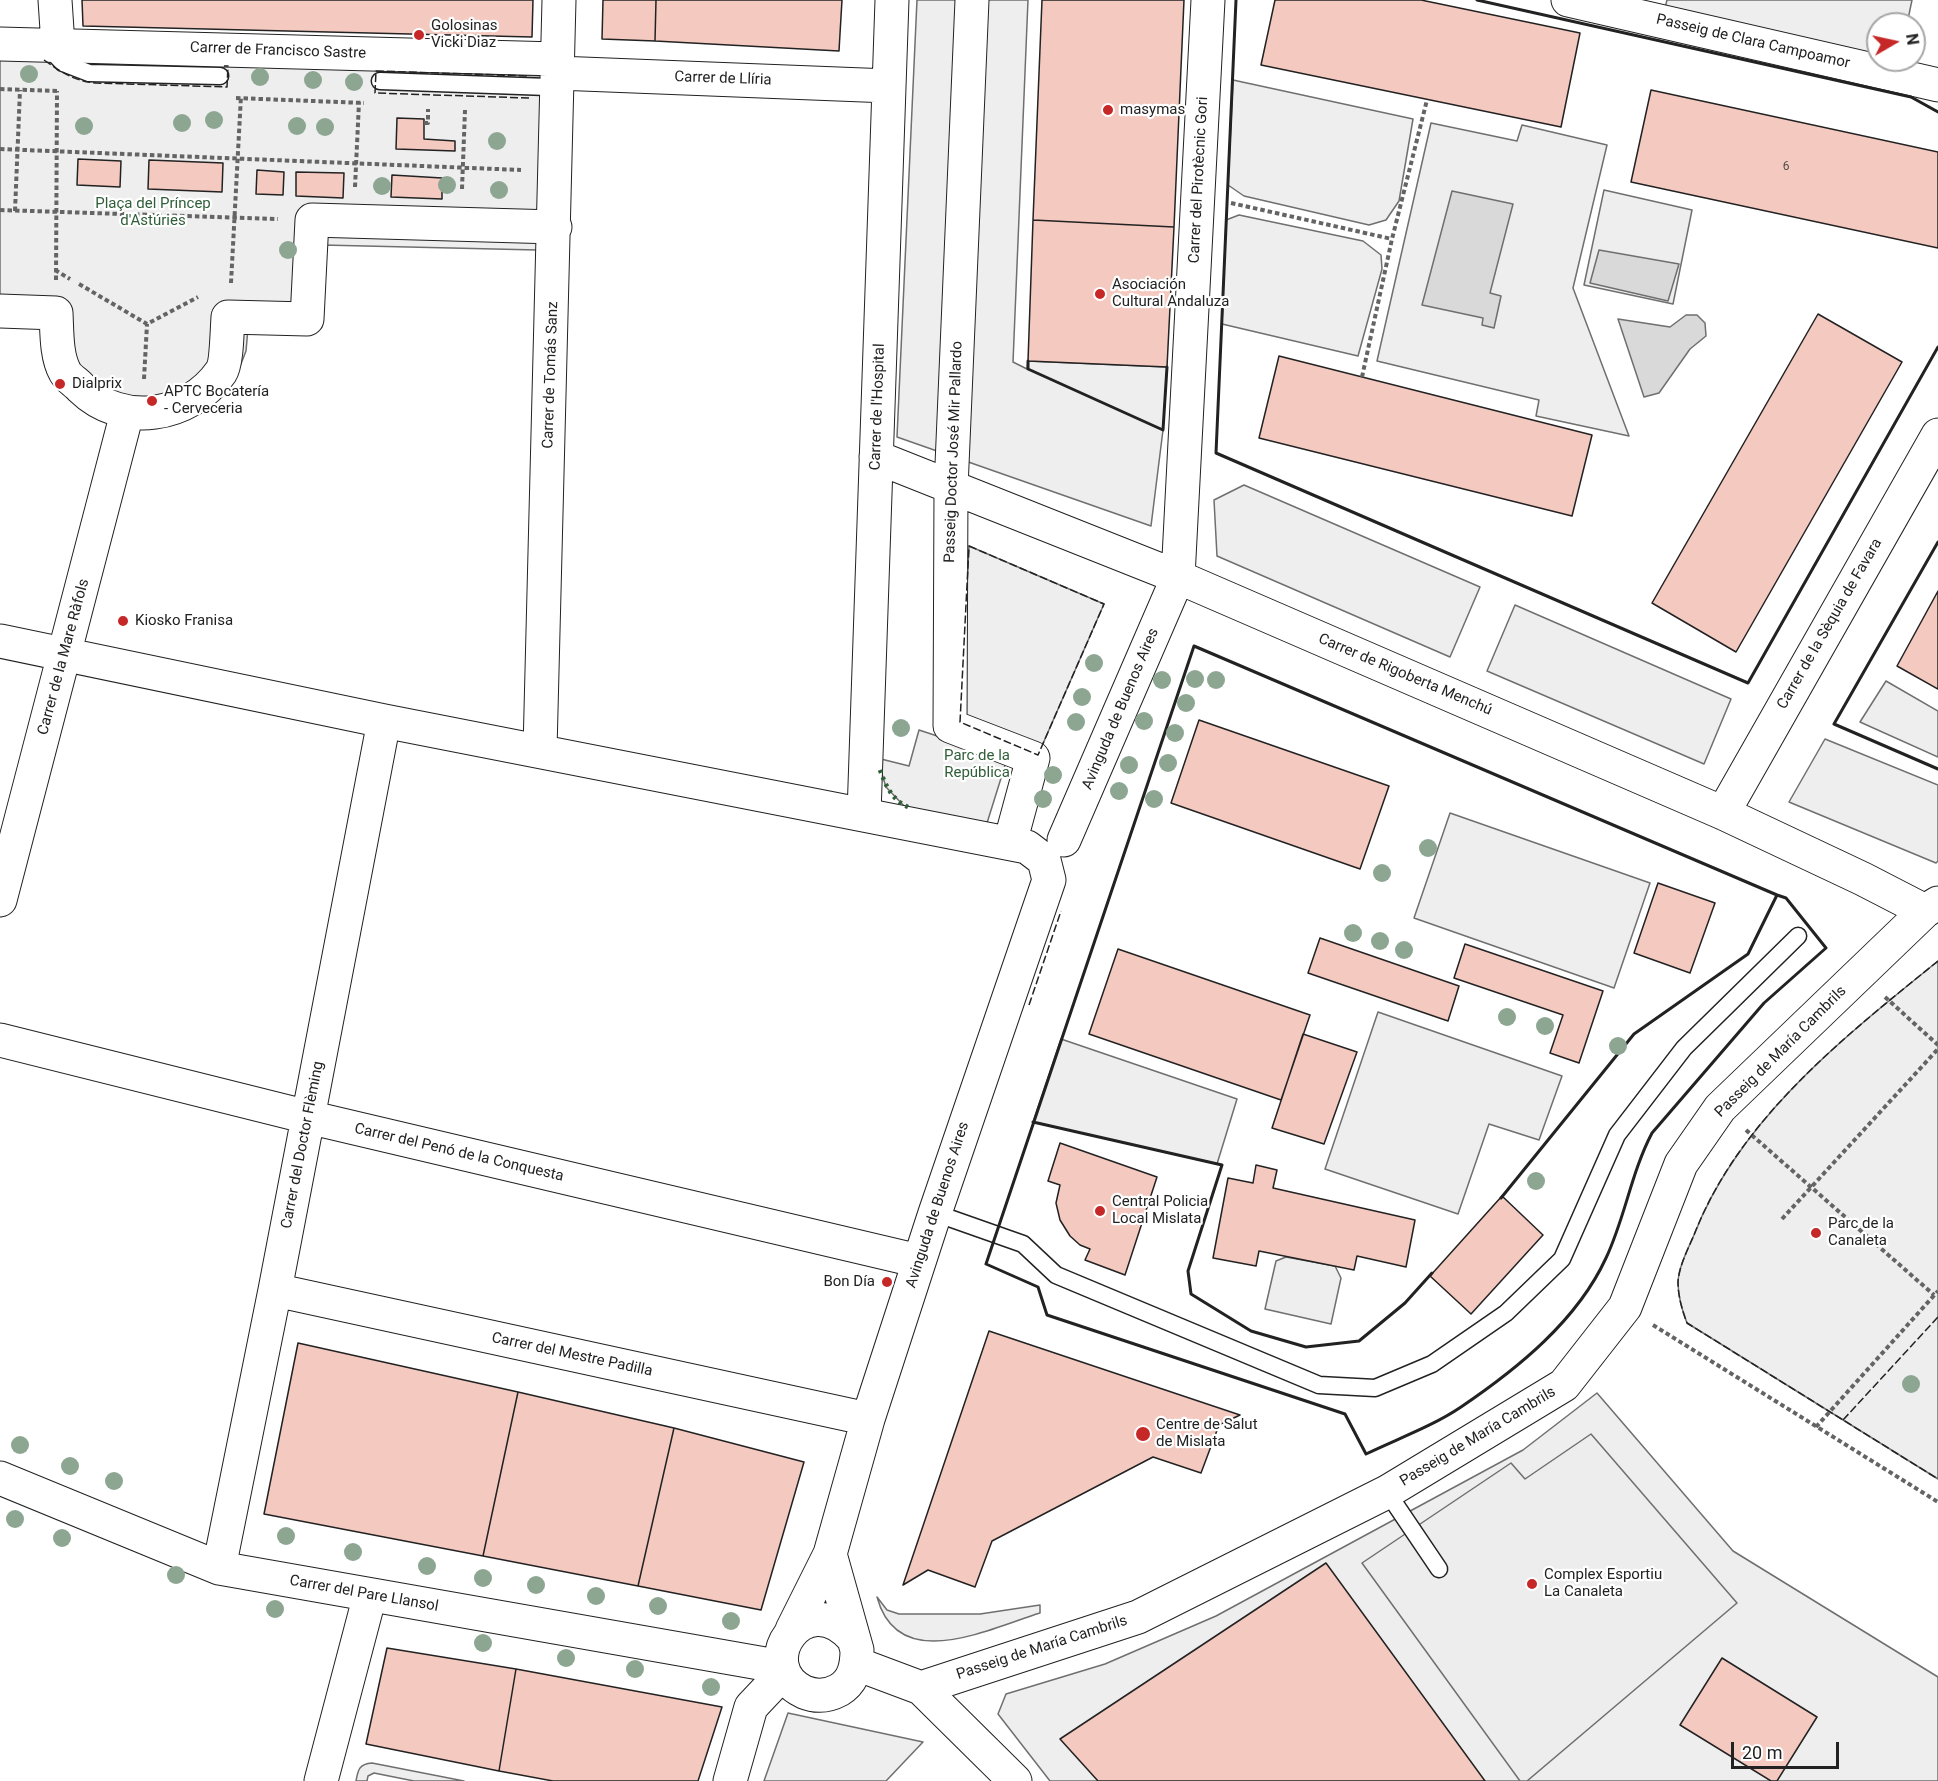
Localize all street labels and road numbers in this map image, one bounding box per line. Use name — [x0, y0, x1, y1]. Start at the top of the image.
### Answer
street label: Passeig de Clara Campoamor — [1654, 11, 1852, 73]
street label: Carrer de Francisco Sastre — [190, 39, 366, 63]
street label: Carrer de Llíria — [674, 68, 772, 90]
street label: Carrer del Pirotècnic Gori — [1186, 96, 1212, 264]
street label: Carrer de Tomás Sanz — [539, 301, 563, 449]
street label: Passeig Doctor José Mir Pallardo — [941, 341, 967, 563]
street label: Carrer de l'Hospital — [867, 343, 889, 471]
street label: Carrer de la Sèquia de Favara — [1774, 535, 1886, 713]
street label: Carrer de la Mare Ràfols — [34, 577, 94, 737]
street label: Avinguda de Buenos Aires — [1079, 626, 1163, 792]
street label: Carrer de Rigoberta Menchú — [1315, 630, 1495, 720]
street label: Passeig de María Cambrils — [1712, 983, 1850, 1121]
street label: Carrer del Doctor Flèming — [278, 1060, 328, 1230]
street label: Carrer del Penó de la Conquesta — [353, 1120, 565, 1186]
street label: Avinguda de Buenos Aires — [903, 1120, 973, 1290]
street label: Carrer del Mestre Padilla — [490, 1329, 654, 1381]
street label: Passeig de María Cambrils — [1397, 1383, 1559, 1491]
street label: Carrer del Pare Llansol — [288, 1572, 440, 1616]
street label: Passeig de María Cambrils — [954, 1612, 1130, 1684]

